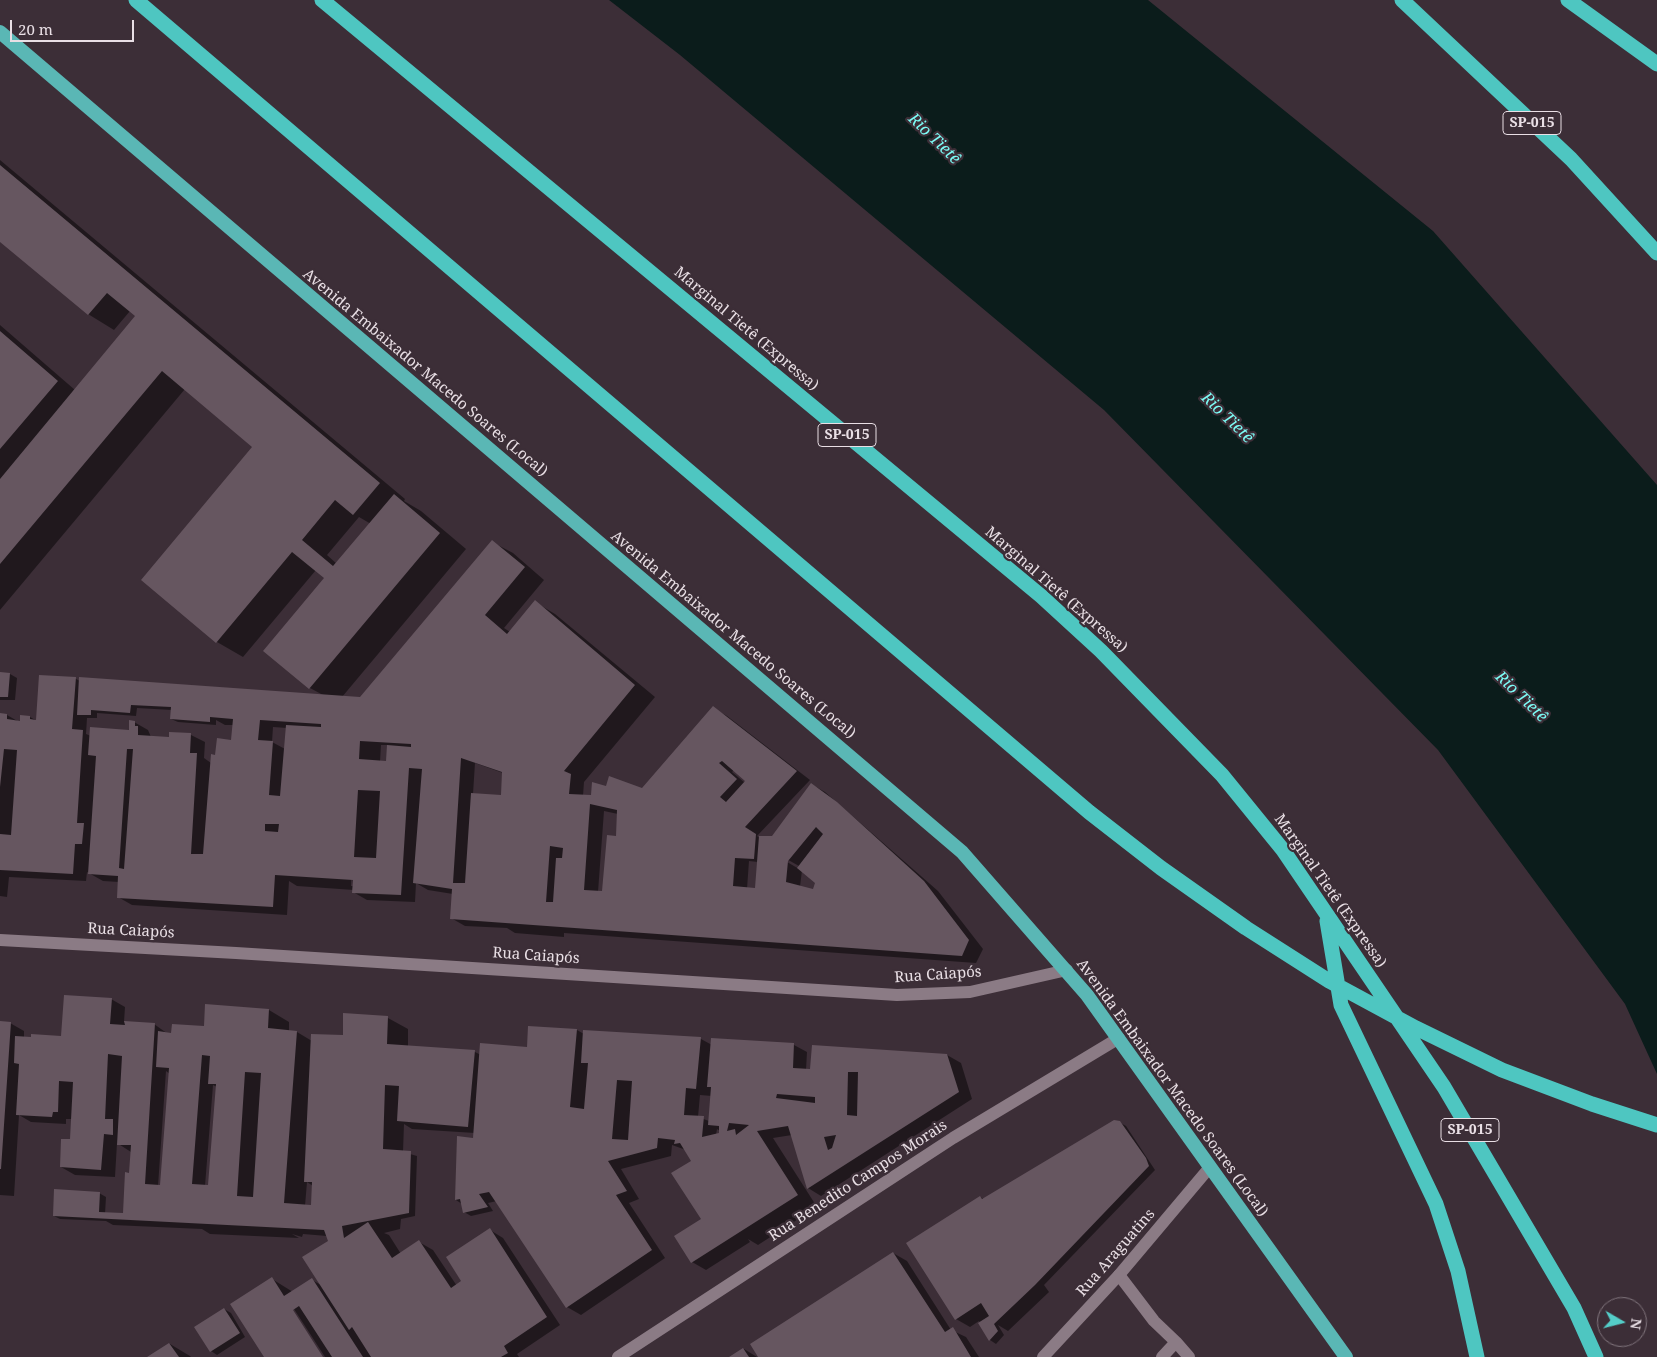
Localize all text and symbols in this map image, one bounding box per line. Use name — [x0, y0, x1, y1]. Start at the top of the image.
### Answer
scale bar — [12, 10, 136, 42]
text: 20 m — [18, 19, 53, 39]
water label: Rio Tietê — [904, 109, 964, 169]
road number: SP-015 — [1503, 112, 1561, 134]
street label: Marginal Tietê (Expressa) — [670, 263, 822, 395]
street label: Avenida Embaixador Macedo Soares (Local) — [299, 265, 551, 481]
water label: Rio Tietê — [1197, 388, 1257, 448]
road number: SP-015 — [818, 424, 876, 446]
street label: Marginal Tietê (Expressa) — [981, 523, 1131, 657]
street label: Avenida Embaixador Macedo Soares (Local) — [607, 527, 859, 743]
water label: Rio Tietê — [1491, 667, 1551, 727]
street label: Marginal Tietê (Expressa) — [1270, 811, 1390, 971]
street label: Rua Caiapós — [87, 920, 175, 942]
street label: Rua Caiapós — [492, 944, 580, 968]
street label: Avenida Embaixador Macedo Soares (Local) — [1072, 956, 1272, 1220]
street label: Rua Caiapós — [894, 963, 982, 987]
street label: Rua Benedito Campos Morais — [765, 1117, 951, 1245]
road number: SP-015 — [1441, 1118, 1499, 1142]
street label: Rua Araguatins — [1073, 1206, 1159, 1300]
north arrow — [1597, 1297, 1647, 1347]
text: N — [1626, 1317, 1647, 1331]

